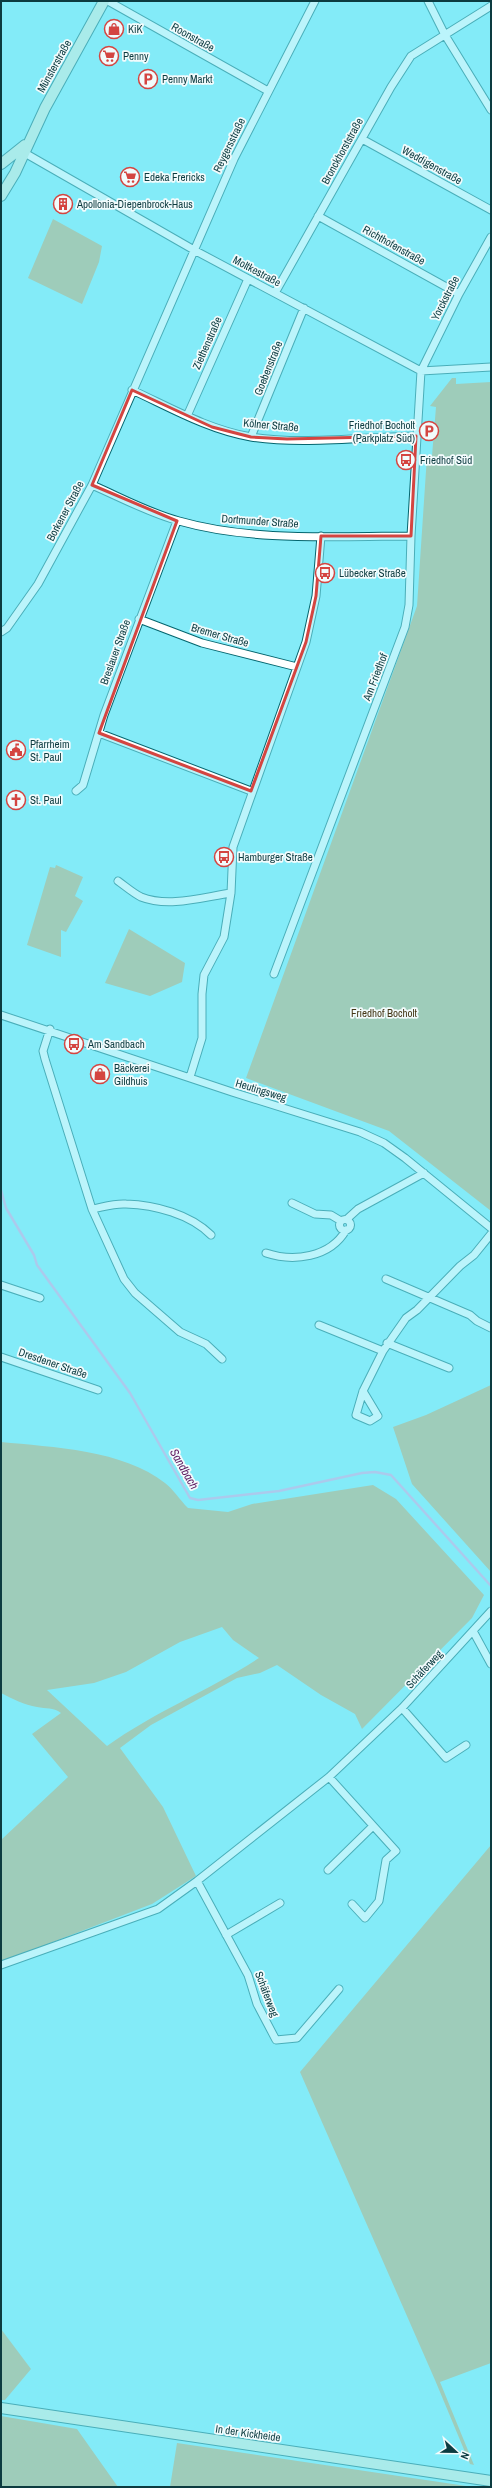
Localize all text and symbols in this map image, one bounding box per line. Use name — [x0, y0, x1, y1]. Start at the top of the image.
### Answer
shop icon: KiK — [103, 18, 125, 40]
street label: Roonstraße — [169, 19, 217, 55]
place label: KiK — [128, 22, 143, 36]
street label: Münsterstraße — [34, 37, 74, 95]
supermarket icon: Penny — [98, 45, 120, 67]
place label: Penny — [123, 49, 149, 63]
parking icon: Penny Markt — [137, 68, 159, 90]
place label: Penny Markt — [162, 72, 213, 86]
street label: Reygersstraße — [210, 115, 248, 175]
street label: Bronckhorststraße — [318, 115, 366, 187]
street label: Weddigenstraße — [400, 143, 464, 187]
supermarket icon: Edeka Frericks — [119, 166, 141, 188]
place label: Edeka Frericks — [144, 170, 205, 184]
building icon: Apollonia-Diepenbrock-Haus — [52, 193, 74, 215]
place label: Apollonia-Diepenbrock-Haus — [76, 197, 193, 211]
street label: Richthofenstraße — [360, 222, 428, 268]
street label: Moltkestraße — [231, 253, 283, 289]
street label: Yorckstraße — [428, 273, 462, 323]
street label: Ziethenstraße — [189, 315, 225, 371]
street label: Goebenstraße — [251, 339, 285, 397]
street label: Kölner Straße — [243, 416, 299, 434]
place label: Friedhof Bocholt (Parkplatz Süd) — [349, 418, 415, 445]
parking icon: Friedhof Bocholt (Parkplatz Süd) — [418, 420, 440, 442]
bus stop icon: Friedhof Süd — [395, 449, 417, 471]
place label: Friedhof Süd — [420, 453, 472, 467]
street label: Borkener Straße — [43, 478, 87, 544]
street label: Dortmunder Straße — [221, 511, 299, 531]
bus stop icon: Lübecker Straße — [314, 562, 336, 584]
place label: Lübecker Straße — [339, 566, 406, 580]
street label: Breslauer Straße — [97, 618, 133, 686]
street label: Bremer Straße — [190, 620, 250, 650]
street label: Am Friedhof — [359, 651, 391, 704]
place label: Pfarrheim St. Paul — [30, 737, 70, 764]
public building icon: Pfarrheim St. Paul — [5, 739, 27, 761]
church icon: St. Paul — [5, 789, 27, 811]
place label: St. Paul — [30, 793, 62, 807]
bus stop icon: Hamburger Straße — [213, 846, 235, 868]
place label: Hamburger Straße — [238, 850, 313, 864]
park label: Friedhof Bocholt — [351, 1006, 418, 1020]
bus stop icon: Am Sandbach — [63, 1033, 85, 1055]
place label: Am Sandbach — [87, 1037, 145, 1051]
place label: Bäckerei Gildhuis — [114, 1061, 150, 1088]
shop icon: Bäckerei Gildhuis — [89, 1063, 111, 1085]
street label: Heutingsweg — [234, 1076, 288, 1104]
street label: Dresdener Straße — [17, 1345, 89, 1381]
water label: Sandbach — [166, 1446, 202, 1492]
street label: Schäferweg — [403, 1647, 445, 1691]
street label: Schäferweg — [252, 1969, 282, 2019]
street label: In der Kickheide — [214, 2421, 282, 2445]
north arrow — [436, 2432, 476, 2472]
text: N — [458, 2450, 473, 2461]

